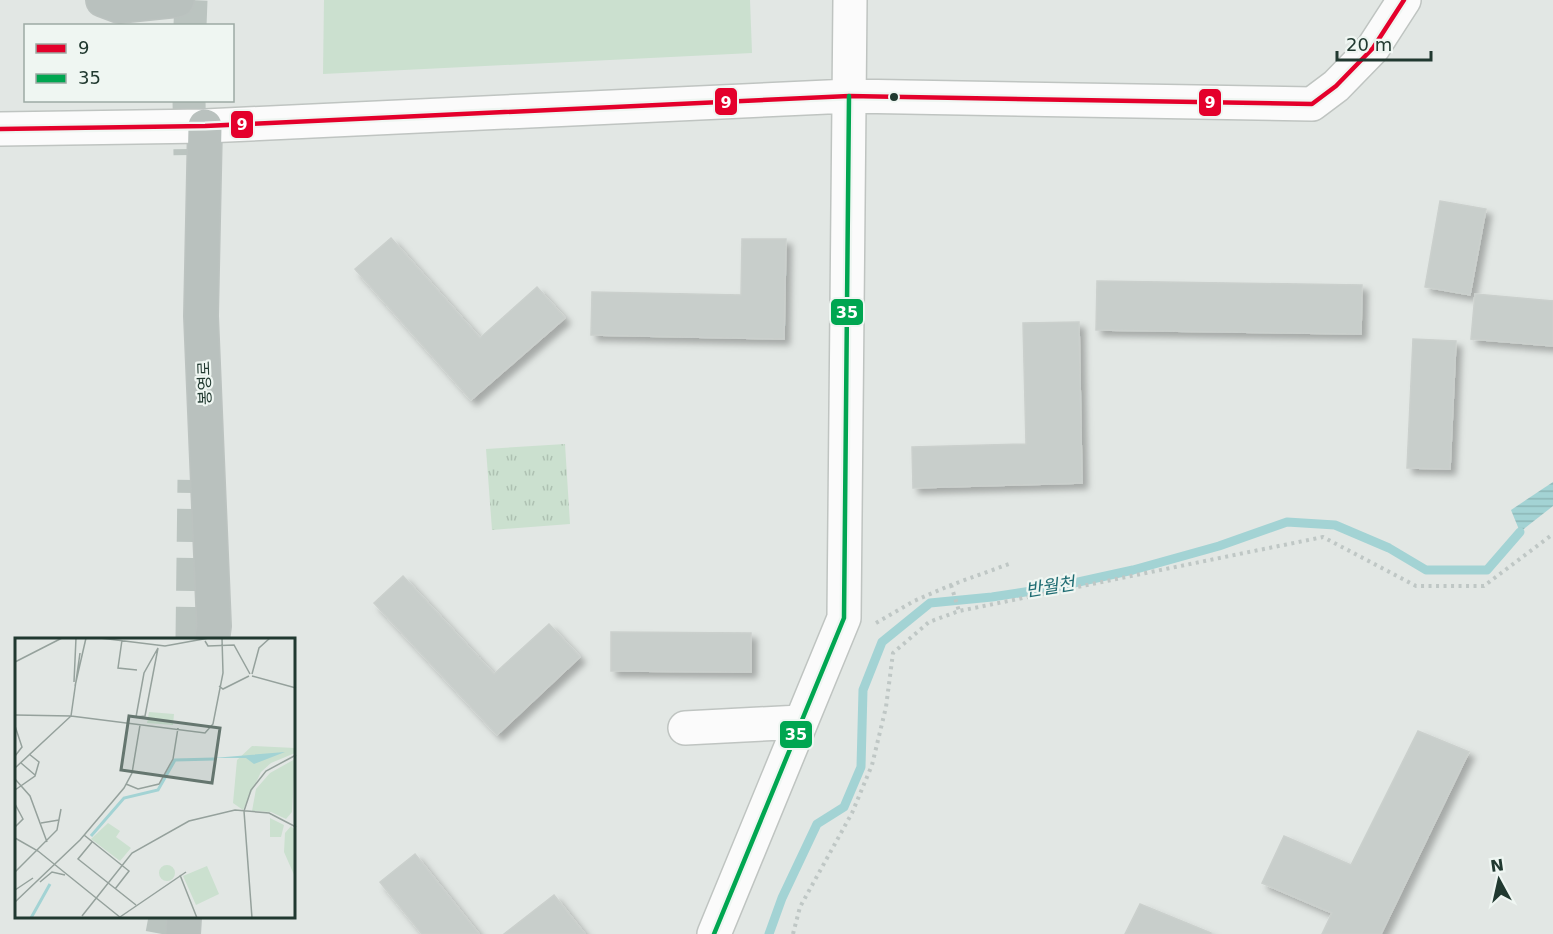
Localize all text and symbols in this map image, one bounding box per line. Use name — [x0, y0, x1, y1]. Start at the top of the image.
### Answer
legend — [24, 24, 234, 102]
scale bar — [1337, 24, 1432, 62]
text: 20 m — [1346, 34, 1392, 55]
text: 9 — [78, 37, 89, 58]
text: 35 — [78, 67, 101, 88]
line badge: 9 — [714, 87, 738, 116]
line badge: 9 — [1198, 88, 1222, 117]
unlabelled marker — [888, 91, 900, 103]
text: 9 — [720, 93, 732, 112]
text: 9 — [1204, 93, 1216, 112]
line badge: 9 — [230, 110, 254, 139]
text: 9 — [236, 115, 248, 134]
line badge: 35 — [830, 298, 864, 326]
text: 35 — [836, 303, 858, 322]
street label: 봉영로 — [194, 360, 215, 405]
water label: 반월천 — [1024, 572, 1079, 601]
inset map — [15, 638, 296, 919]
line badge: 35 — [779, 720, 813, 749]
text: 35 — [785, 725, 807, 744]
north arrow — [1469, 850, 1529, 910]
text: N — [1489, 855, 1505, 876]

